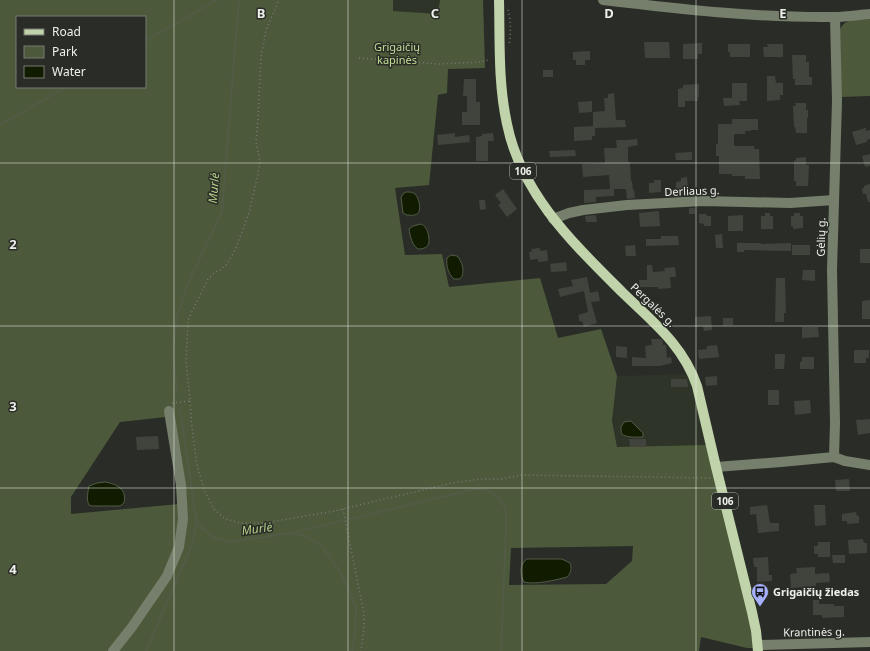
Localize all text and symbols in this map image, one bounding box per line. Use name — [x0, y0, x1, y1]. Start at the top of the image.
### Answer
text: B — [257, 4, 265, 22]
text: C — [431, 4, 439, 22]
text: D — [604, 4, 614, 22]
text: E — [779, 4, 787, 22]
legend — [16, 16, 146, 88]
text: Road — [52, 23, 81, 40]
park label: Grigaičių kapinės — [374, 39, 420, 67]
text: Park — [52, 43, 78, 60]
text: Water — [52, 63, 86, 80]
road number: 106 — [510, 163, 536, 179]
water label: Murlė — [204, 172, 223, 204]
street label: Derliaus g. — [664, 182, 720, 199]
street label: Gėlių g. — [813, 217, 828, 257]
text: 2 — [9, 235, 17, 253]
street label: Pergalės g. — [628, 279, 679, 330]
text: 3 — [9, 397, 17, 415]
road number: 106 — [712, 493, 738, 509]
water label: Murlė — [240, 518, 273, 539]
text: 4 — [9, 560, 17, 578]
bus stop icon: Grigaičių žiedas — [750, 582, 770, 607]
place label: Grigaičių žiedas — [773, 584, 860, 599]
street label: Krantinės g. — [783, 623, 845, 640]

